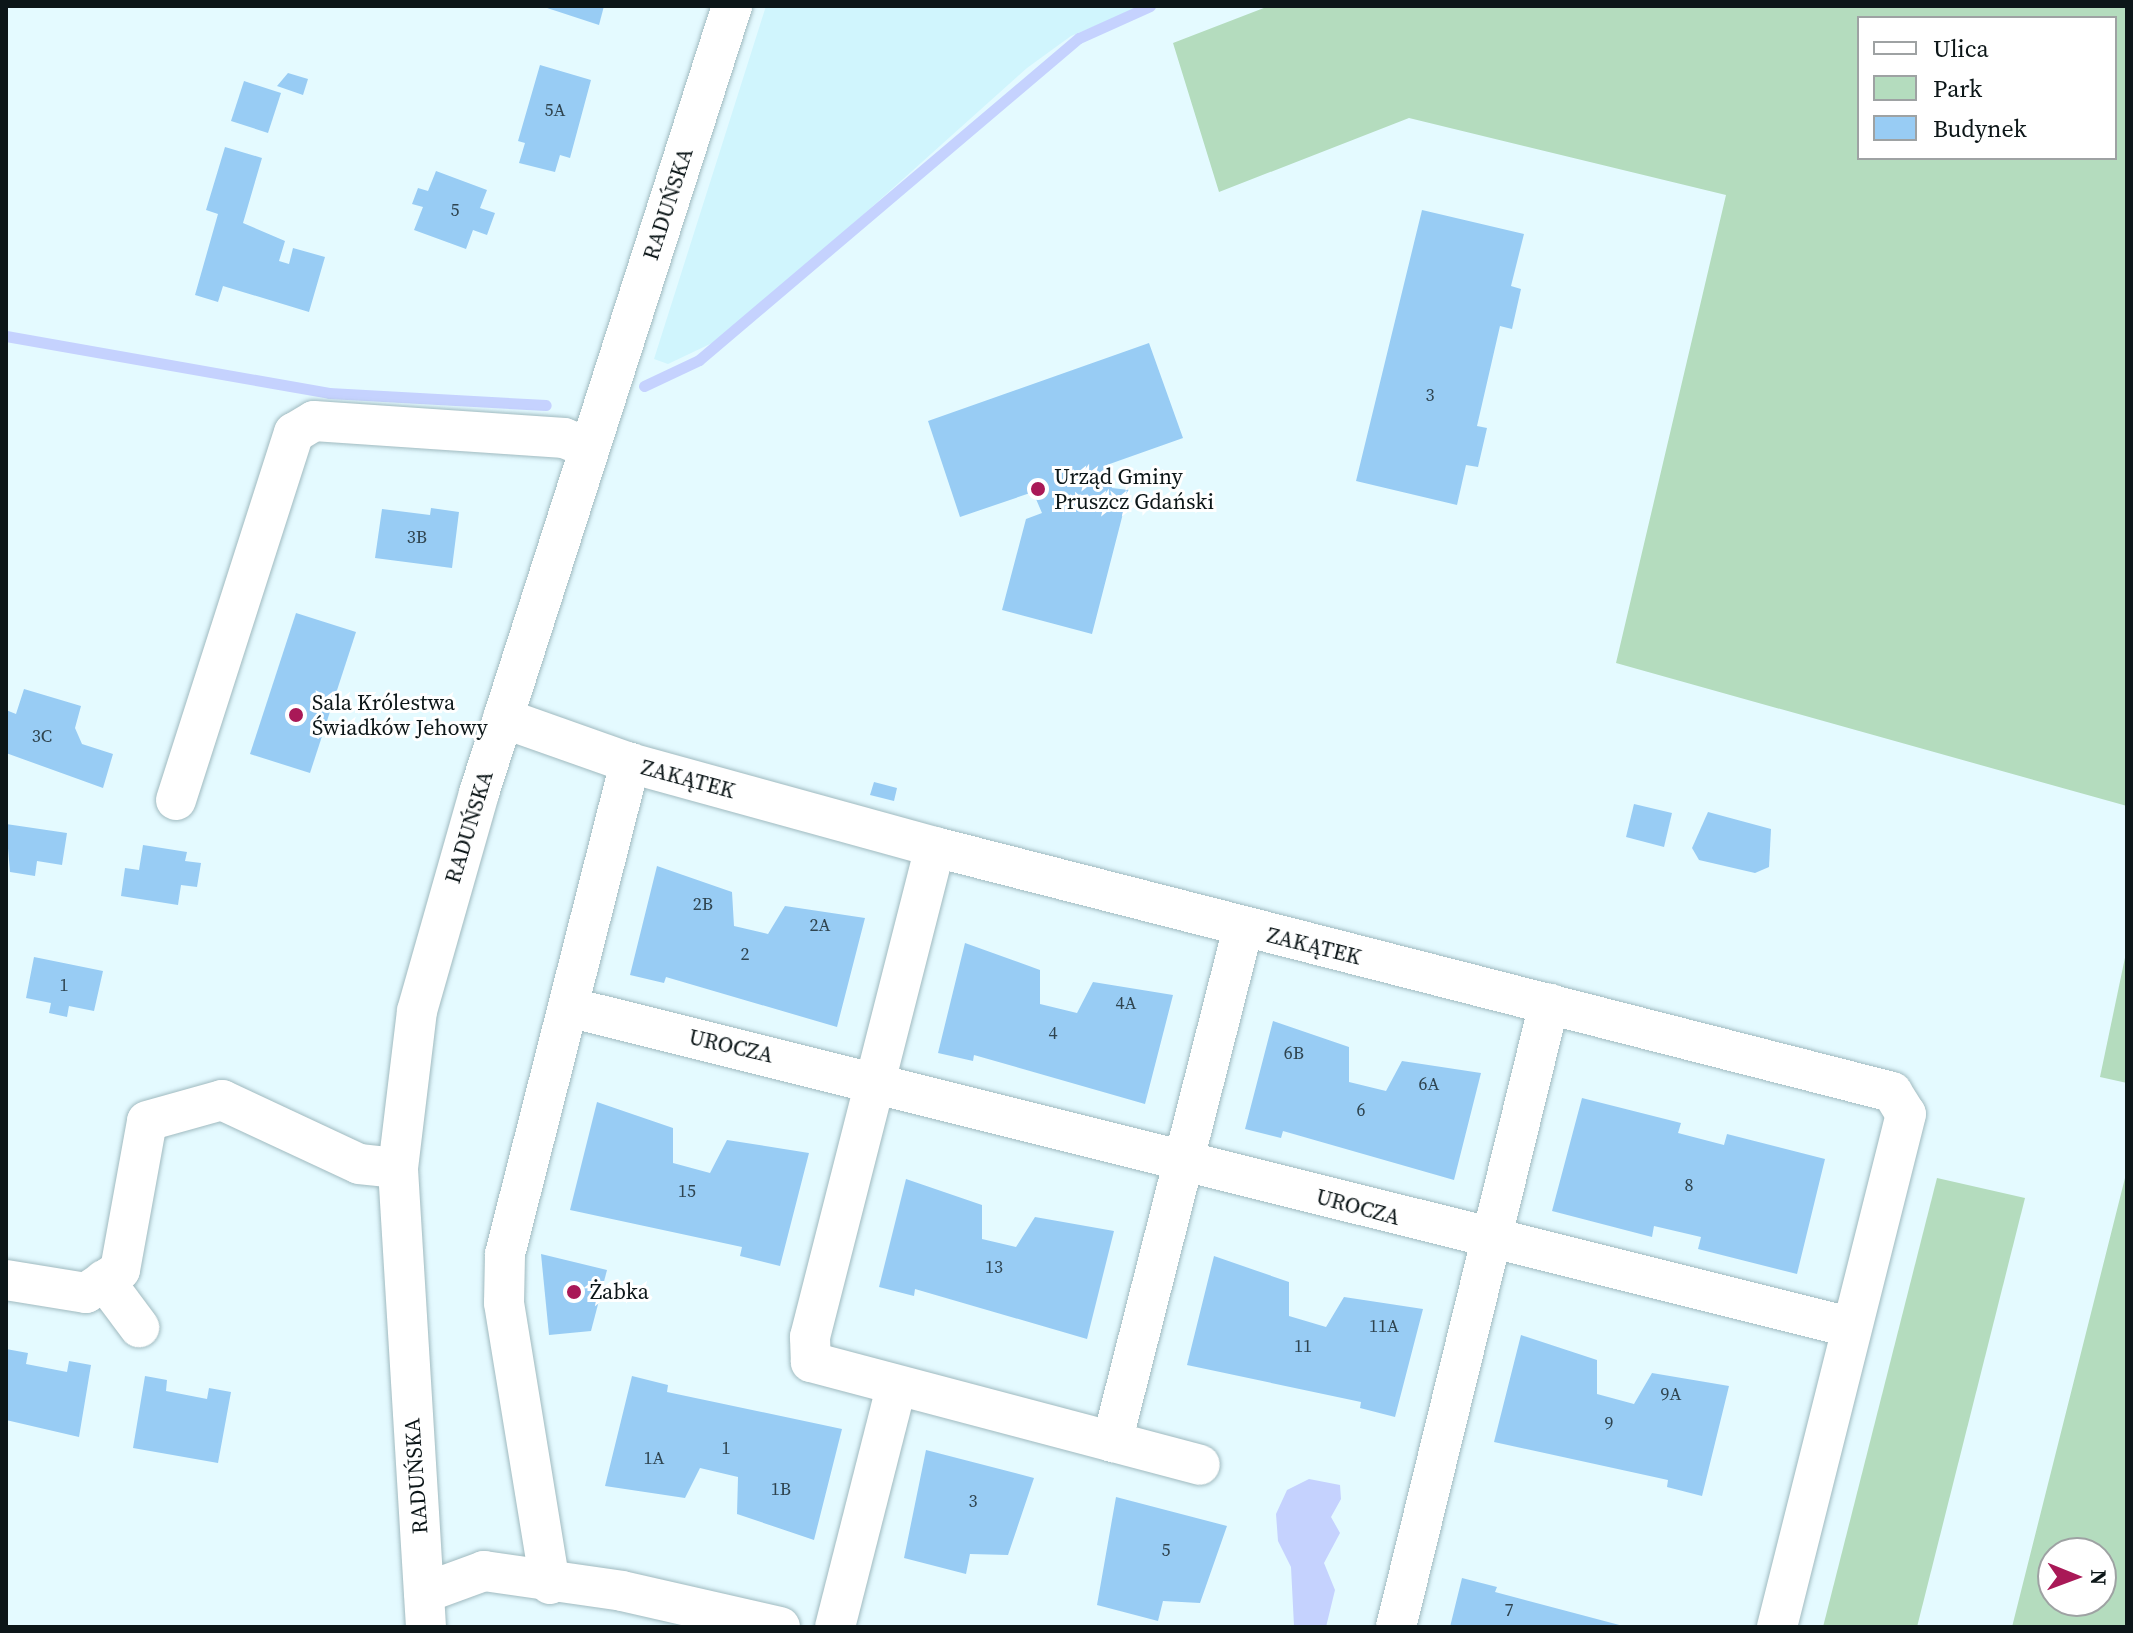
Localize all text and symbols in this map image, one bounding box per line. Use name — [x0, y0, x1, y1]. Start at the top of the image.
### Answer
legend — [1857, 16, 2117, 160]
text: Ulica — [1933, 32, 1989, 65]
text: Park — [1933, 72, 1982, 105]
house number: 5A — [545, 99, 565, 121]
text: Budynek — [1933, 112, 2027, 145]
street label: RADUŃSKA — [637, 145, 699, 263]
house number: 5 — [451, 199, 459, 221]
house number: 3 — [1426, 384, 1434, 406]
place label: Urząd Gminy Pruszcz Gdański — [1054, 463, 1214, 514]
marker: Urząd Gminy Pruszcz Gdański — [1029, 480, 1047, 498]
house number: 3B — [407, 526, 427, 548]
place label: Sala Królestwa Świadków Jehowy — [312, 689, 488, 740]
marker: Sala Królestwa Świadków Jehowy — [287, 706, 305, 724]
house number: 3C — [32, 725, 52, 747]
street label: ZAKĄTEK — [638, 754, 738, 804]
street label: RADUŃSKA — [439, 767, 499, 887]
house number: 2B — [693, 893, 713, 915]
house number: 2A — [810, 914, 830, 936]
street label: ZAKĄTEK — [1264, 922, 1364, 970]
house number: 2 — [741, 943, 749, 965]
house number: 1 — [60, 974, 68, 996]
house number: 4A — [1116, 992, 1136, 1014]
house number: 4 — [1049, 1022, 1057, 1044]
street label: UROCZA — [686, 1023, 776, 1069]
house number: 6B — [1284, 1042, 1304, 1064]
house number: 6A — [1419, 1073, 1439, 1095]
house number: 6 — [1357, 1099, 1365, 1121]
house number: 8 — [1685, 1174, 1693, 1196]
house number: 15 — [678, 1180, 696, 1202]
street label: UROCZA — [1313, 1183, 1403, 1231]
house number: 13 — [985, 1256, 1003, 1278]
place label: Żabka — [590, 1279, 649, 1305]
marker: Żabka — [565, 1283, 583, 1301]
house number: 11A — [1369, 1315, 1399, 1337]
house number: 11 — [1294, 1335, 1312, 1357]
house number: 9A — [1661, 1383, 1681, 1405]
house number: 9 — [1605, 1412, 1613, 1434]
street label: RADUŃSKA — [399, 1417, 433, 1535]
house number: 1 — [722, 1437, 730, 1459]
house number: 1A — [644, 1447, 664, 1469]
house number: 1B — [771, 1478, 791, 1500]
house number: 3 — [969, 1490, 977, 1512]
north arrow — [2037, 1537, 2117, 1617]
house number: 5 — [1162, 1539, 1170, 1561]
text: N — [2084, 1569, 2114, 1586]
house number: 7 — [1505, 1599, 1513, 1621]

